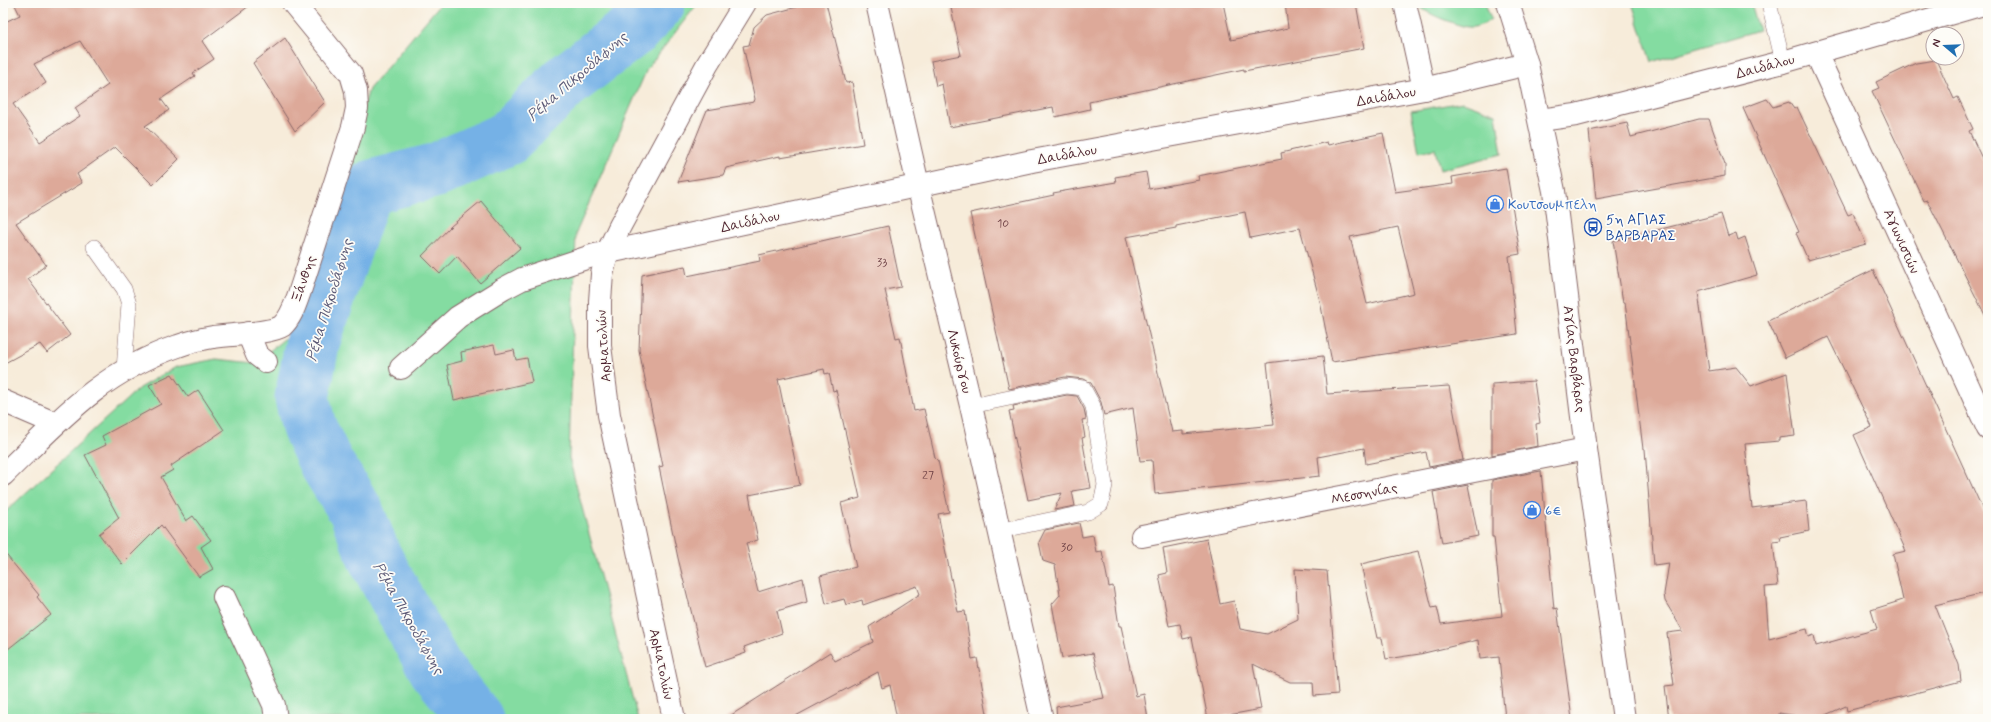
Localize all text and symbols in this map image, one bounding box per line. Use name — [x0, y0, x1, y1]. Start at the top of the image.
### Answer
north arrow — [1925, 26, 1965, 66]
water label: Ρέμα Πικροδάφνης — [523, 27, 633, 126]
text: N — [1929, 37, 1944, 49]
street label: Δαιδάλου — [1734, 50, 1797, 83]
street label: Δαιδάλου — [1355, 83, 1417, 111]
street label: Δαιδάλου — [1036, 141, 1098, 169]
shop icon: Κουτσουμπελη — [1485, 194, 1505, 214]
place label: Κουτσουμπελη — [1508, 196, 1597, 214]
street label: Αγωνιστών — [1879, 206, 1923, 277]
street label: Δαιδάλου — [719, 207, 781, 237]
place label: 5η ΑΓΙΑΣ ΒΑΡΒΑΡΑΣ — [1606, 211, 1676, 245]
house number: 10 — [997, 216, 1009, 232]
bus stop icon: 5η ΑΓΙΑΣ ΒΑΡΒΑΡΑΣ — [1583, 217, 1603, 237]
water label: Ρέμα Πικροδάφνης — [302, 236, 358, 364]
street label: Ξάνθης — [287, 253, 320, 305]
house number: 33 — [877, 255, 887, 271]
street label: Αγίας Βαρβάρας — [1558, 304, 1590, 414]
street label: Αρματολών — [593, 309, 615, 383]
street label: Λυκούργου — [942, 327, 976, 395]
house number: 27 — [922, 468, 934, 484]
street label: Μεσσηνίας — [1330, 479, 1399, 509]
shop icon: 6€ — [1522, 500, 1542, 520]
place label: 6€ — [1545, 502, 1561, 520]
house number: 30 — [1061, 540, 1073, 556]
water label: Ρέμα Πικροδάφνης — [368, 559, 449, 680]
street label: Αρματολών — [645, 627, 677, 701]

